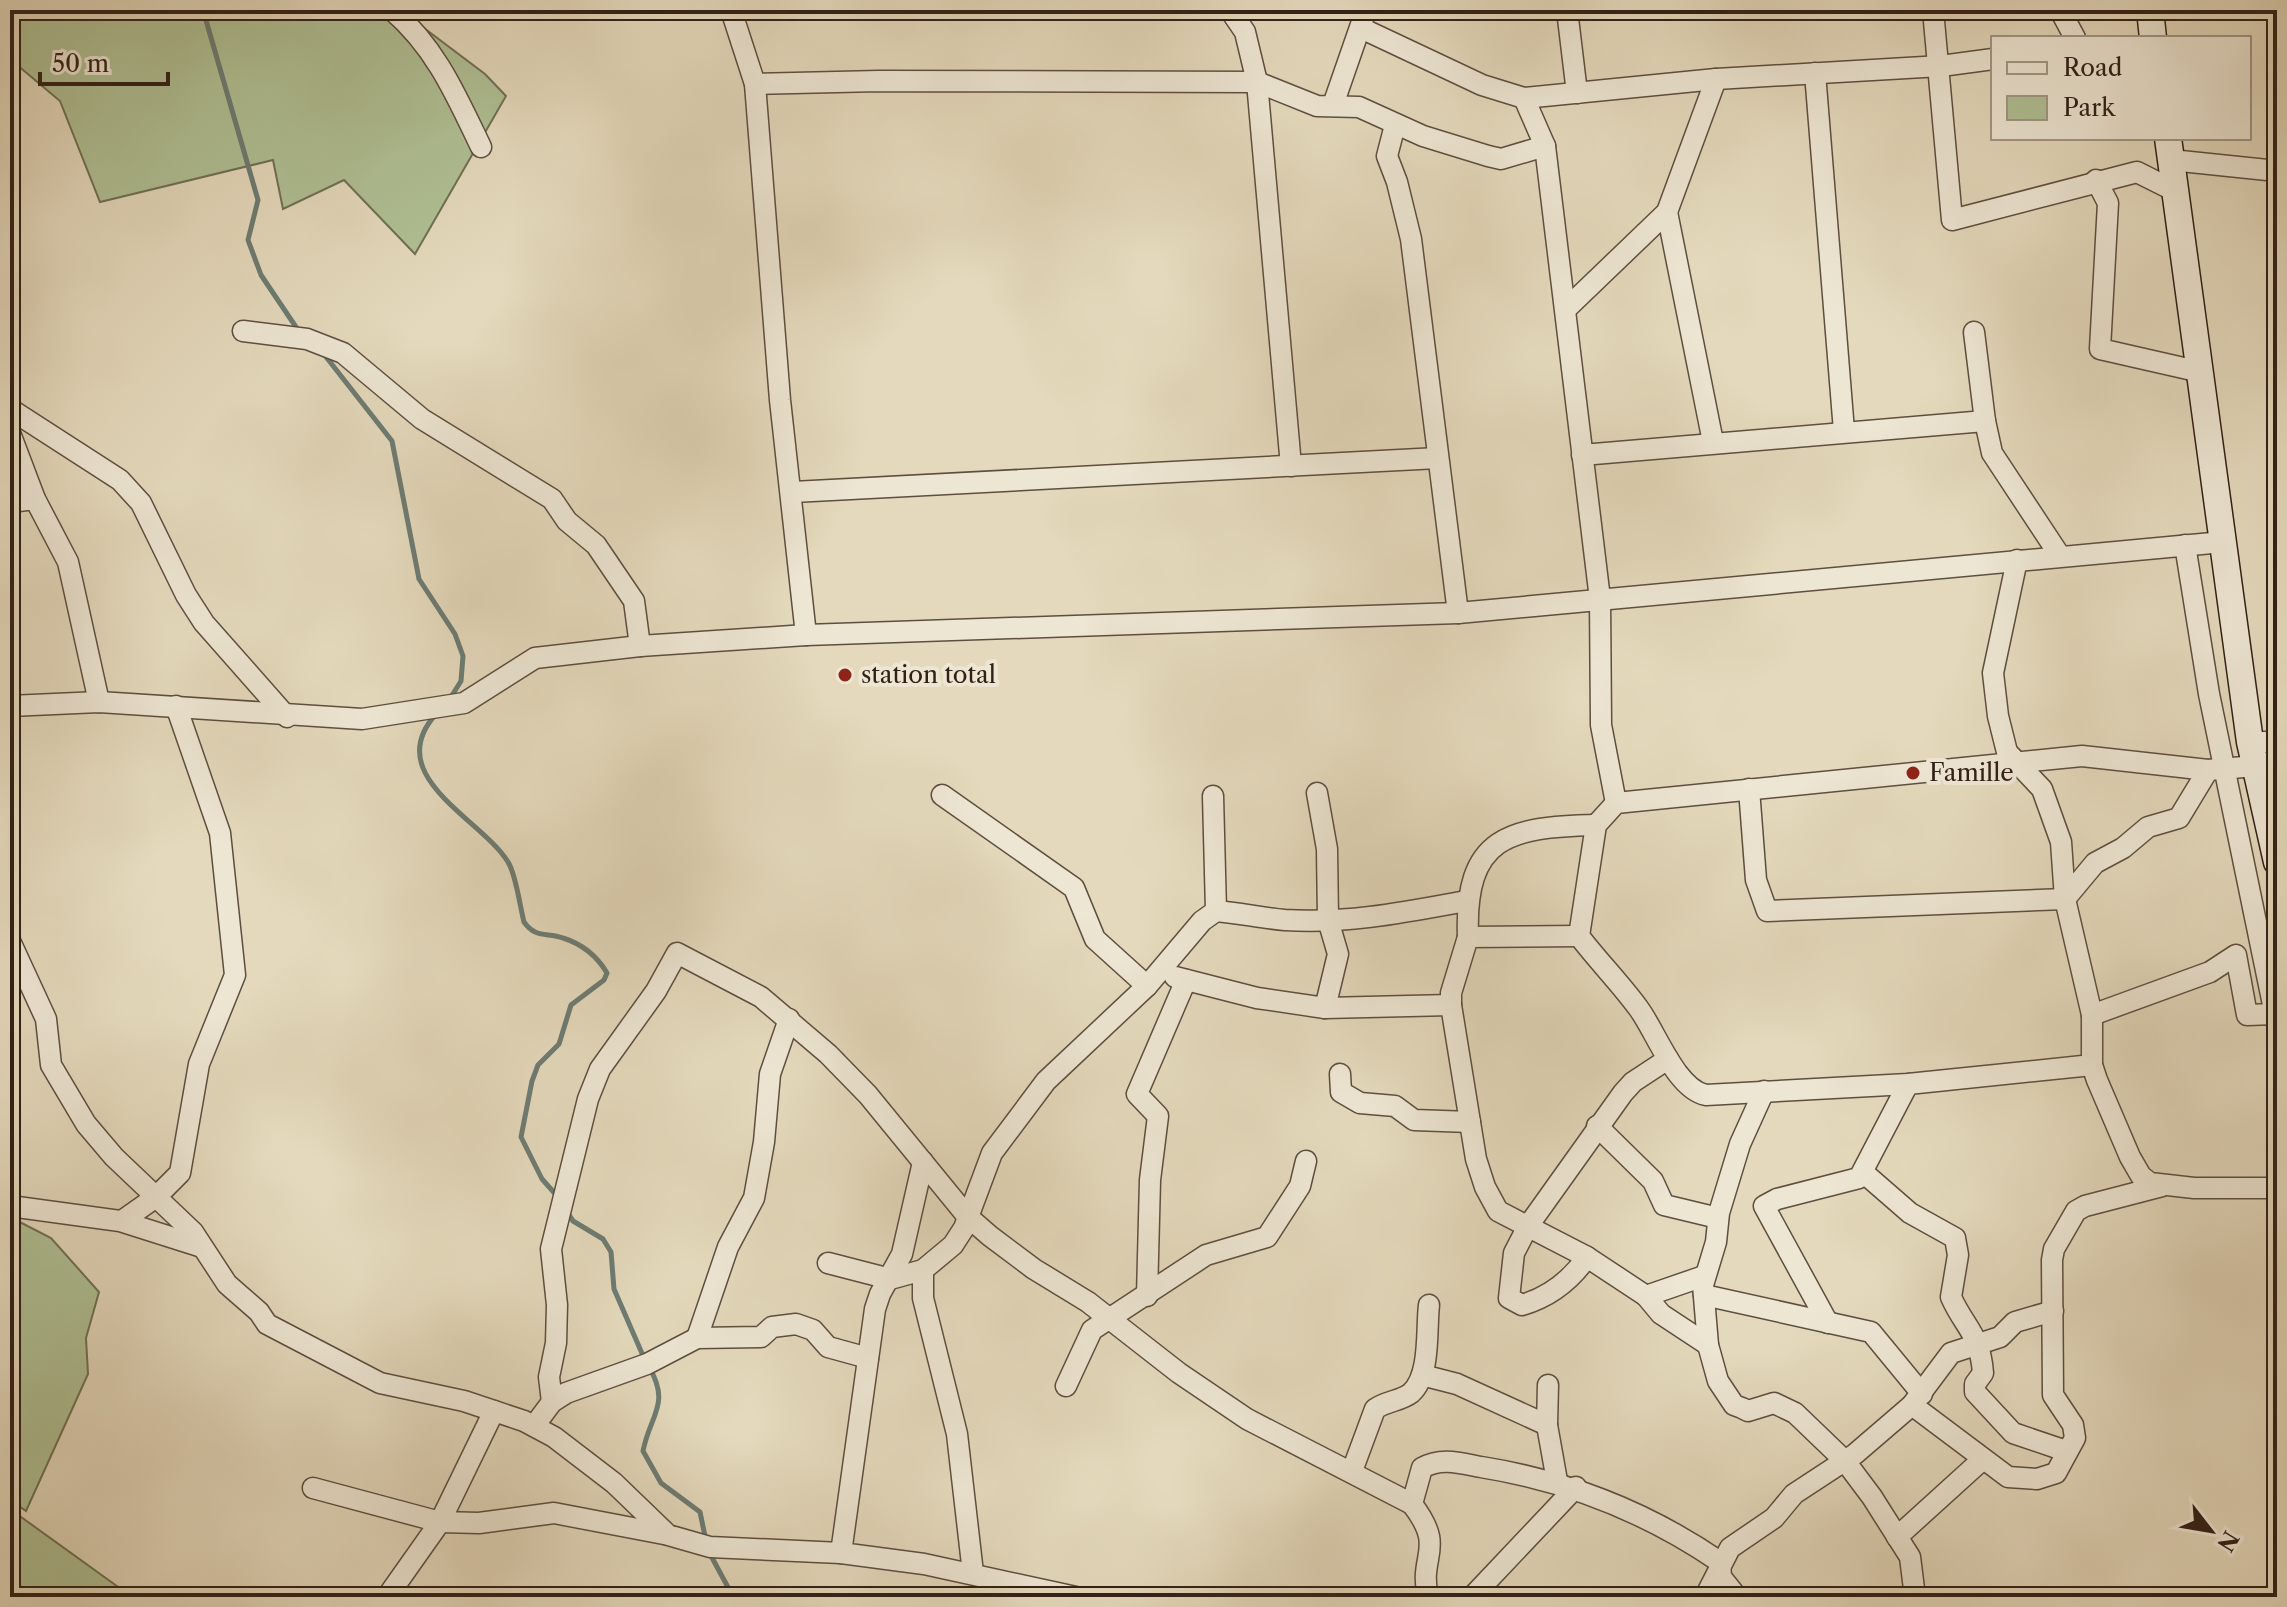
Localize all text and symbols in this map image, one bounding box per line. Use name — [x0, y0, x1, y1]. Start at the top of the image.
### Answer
scale bar — [40, 36, 168, 86]
legend — [1991, 36, 2251, 140]
text: 50 m — [52, 49, 109, 78]
text: Road — [2063, 53, 2123, 82]
text: Park — [2063, 93, 2116, 122]
place label: station total — [861, 660, 996, 689]
marker: station total — [836, 666, 854, 684]
place label: Famille — [1929, 758, 2014, 787]
marker: Famille — [1904, 764, 1922, 782]
north arrow — [2171, 1491, 2251, 1571]
text: N — [2211, 1526, 2244, 1556]

